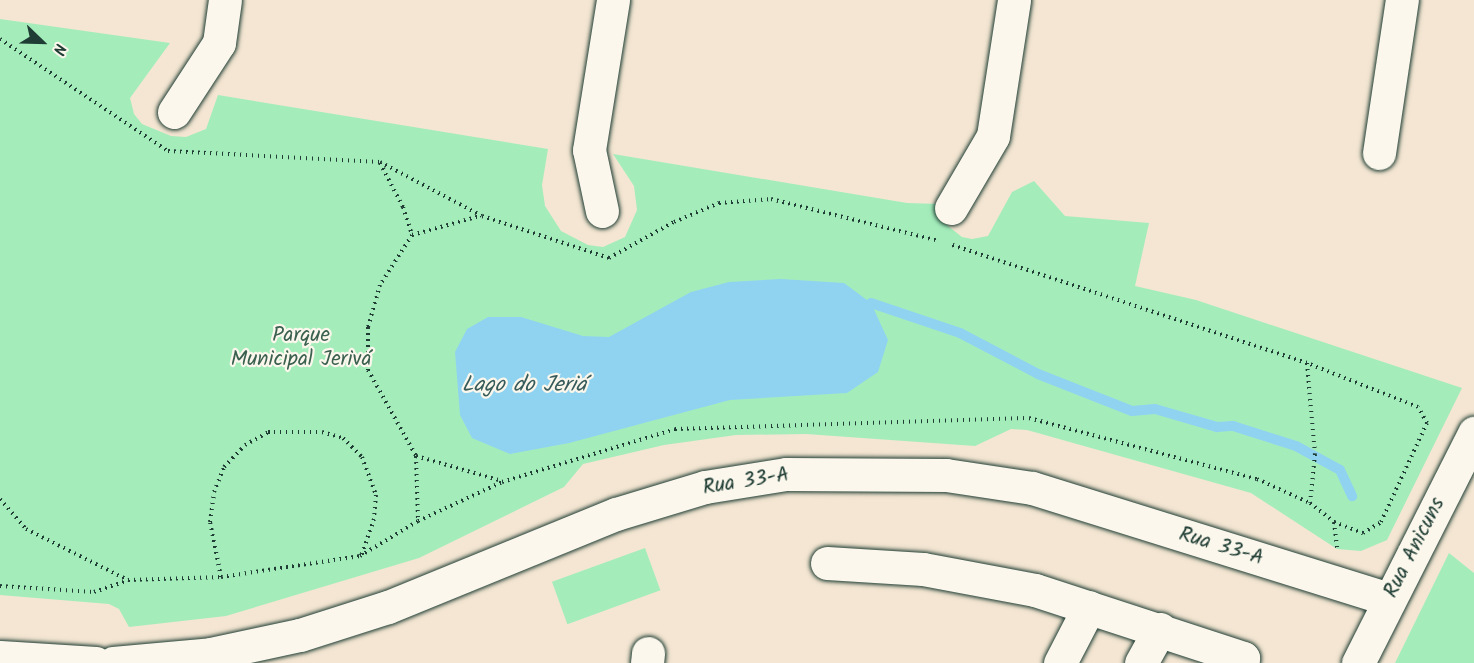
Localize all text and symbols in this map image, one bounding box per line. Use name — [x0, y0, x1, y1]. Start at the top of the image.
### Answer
north arrow — [12, 12, 72, 72]
text: N — [46, 40, 73, 59]
park label: Parque Municipal Jerivá — [231, 323, 371, 373]
water label: Lago do Jeriá — [462, 373, 586, 399]
street label: Rua 33-A — [701, 463, 791, 501]
street label: Rua Anicuns — [1379, 494, 1451, 602]
street label: Rua 33-A — [1176, 522, 1266, 572]

